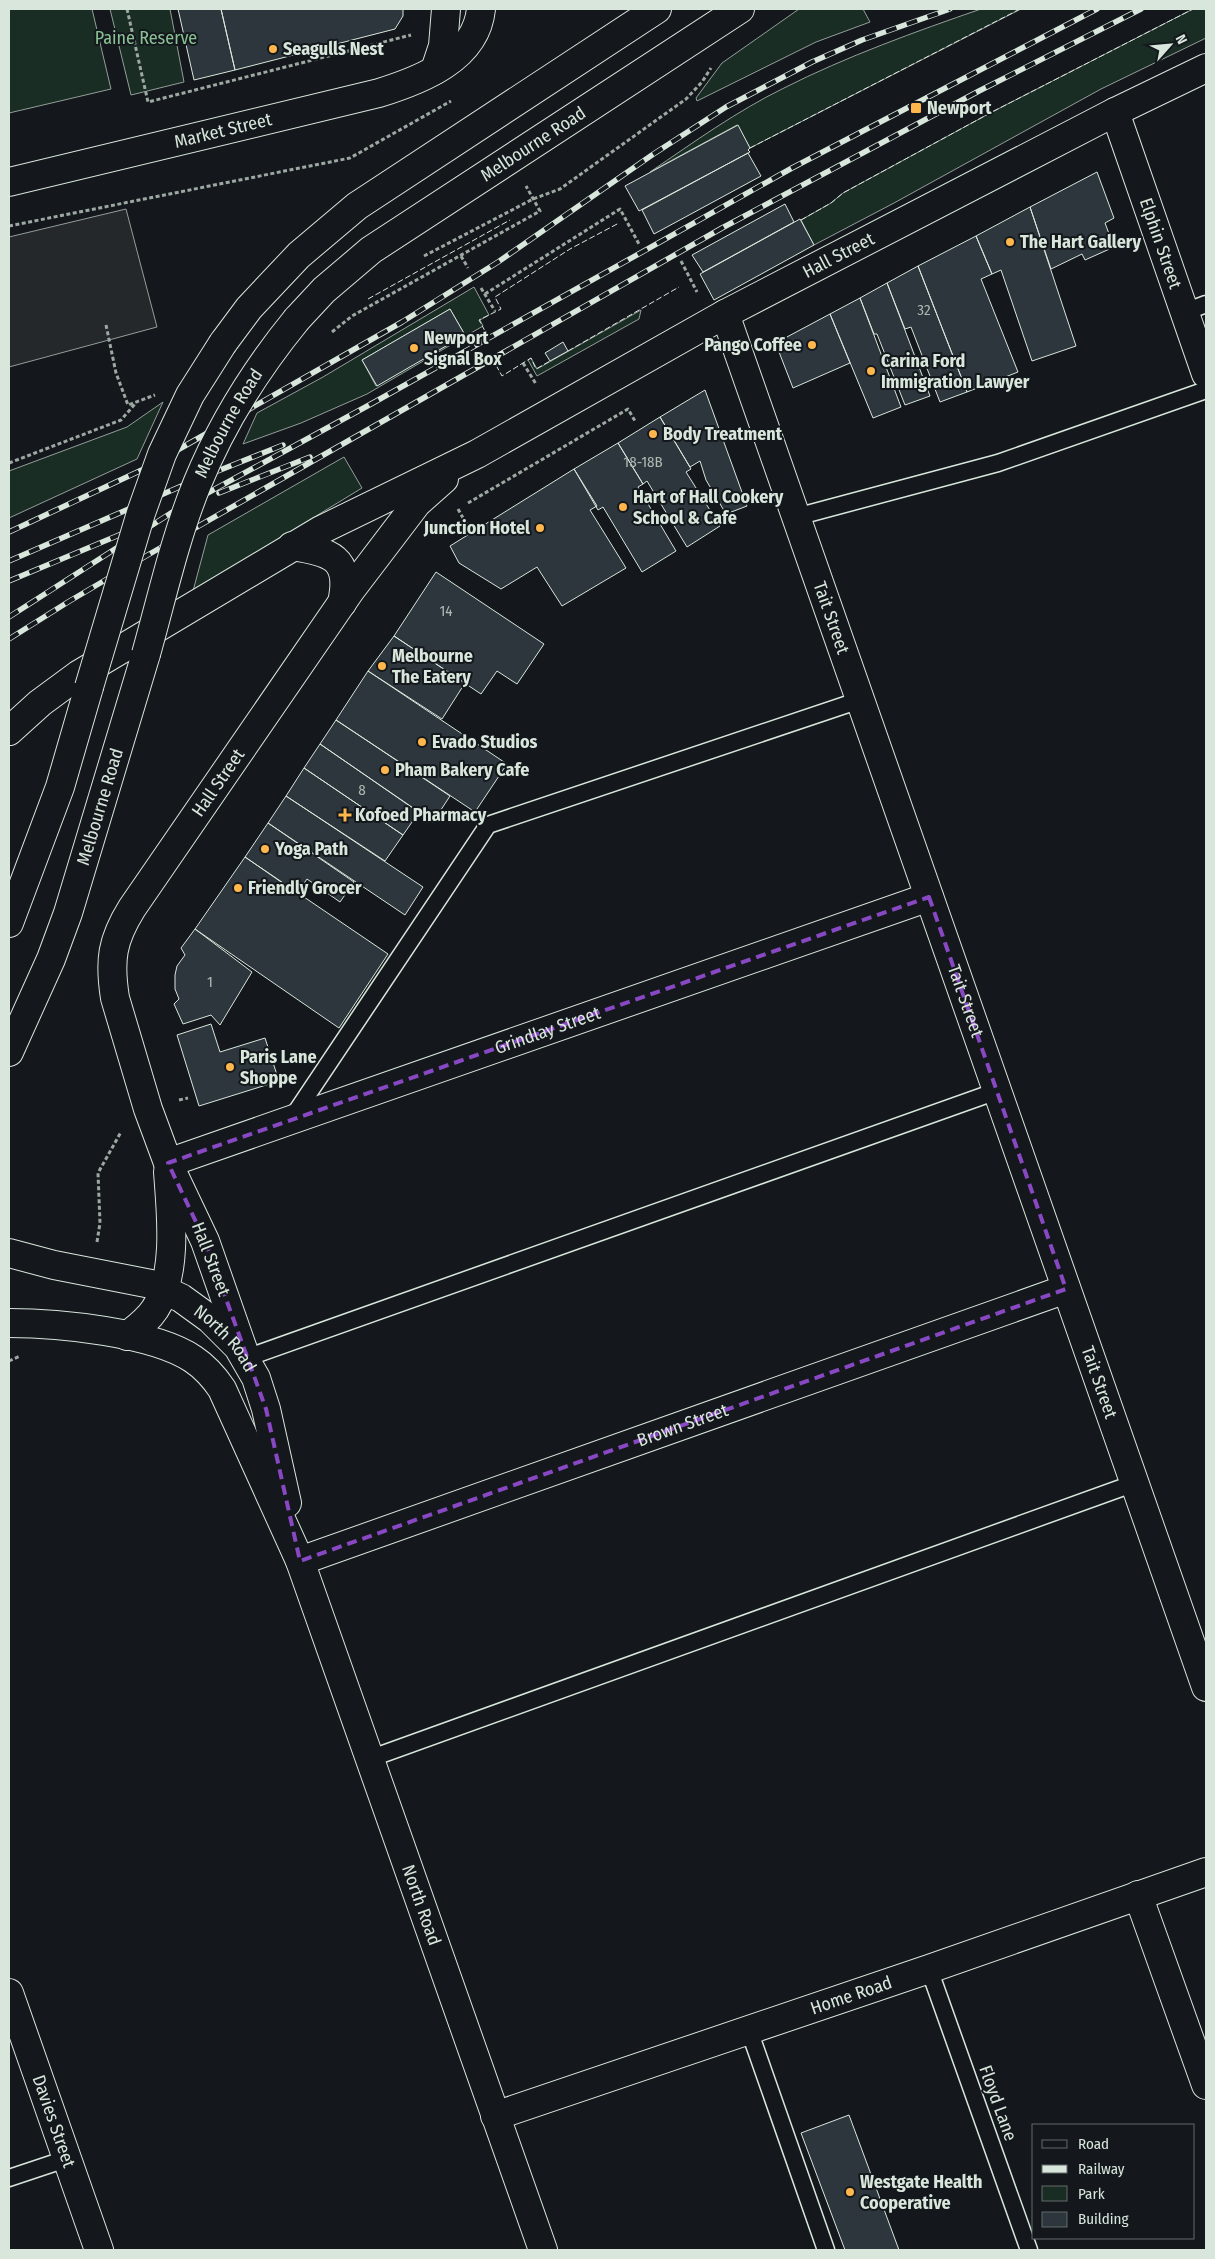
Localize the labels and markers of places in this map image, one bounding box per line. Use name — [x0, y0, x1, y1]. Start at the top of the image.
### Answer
place label: Seagulls Nest — [283, 38, 384, 60]
marker: Seagulls Nest — [267, 43, 279, 55]
place label: Newport — [927, 97, 992, 119]
marker: Newport — [909, 101, 923, 115]
place label: The Hart Gallery — [1020, 231, 1141, 253]
marker: The Hart Gallery — [1004, 236, 1016, 248]
place label: Newport Signal Box — [424, 327, 502, 370]
place label: Pango Coffee — [704, 334, 802, 356]
marker: Pango Coffee — [806, 339, 818, 351]
marker: Newport Signal Box — [408, 342, 420, 354]
place label: Carina Ford Immigration Lawyer — [881, 350, 1030, 393]
marker: Carina Ford Immigration Lawyer — [865, 365, 877, 377]
place label: Body Treatment — [663, 423, 783, 445]
marker: Body Treatment — [647, 428, 659, 440]
place label: Hart of Hall Cookery School & Cafe — [633, 486, 784, 529]
marker: Hart of Hall Cookery School & Cafe — [617, 501, 629, 513]
place label: Junction Hotel — [423, 517, 530, 539]
marker: Junction Hotel — [534, 522, 546, 534]
place label: Melbourne The Eatery — [392, 645, 473, 688]
marker: Melbourne The Eatery — [376, 660, 388, 672]
place label: Evado Studios — [432, 731, 538, 753]
marker: Evado Studios — [416, 736, 428, 748]
place label: Pham Bakery Cafe — [395, 759, 529, 781]
marker: Pham Bakery Cafe — [379, 764, 391, 776]
place label: Kofoed Pharmacy — [355, 804, 487, 826]
marker: Kofoed Pharmacy — [339, 809, 351, 821]
place label: Yoga Path — [274, 838, 348, 860]
marker: Yoga Path — [259, 843, 271, 855]
place label: Friendly Grocer — [248, 877, 362, 899]
marker: Friendly Grocer — [232, 882, 244, 894]
place label: Paris Lane Shoppe — [240, 1046, 317, 1089]
marker: Paris Lane Shoppe — [224, 1061, 236, 1073]
place label: Westgate Health Cooperative — [860, 2171, 982, 2214]
marker: Westgate Health Cooperative — [844, 2186, 856, 2198]

